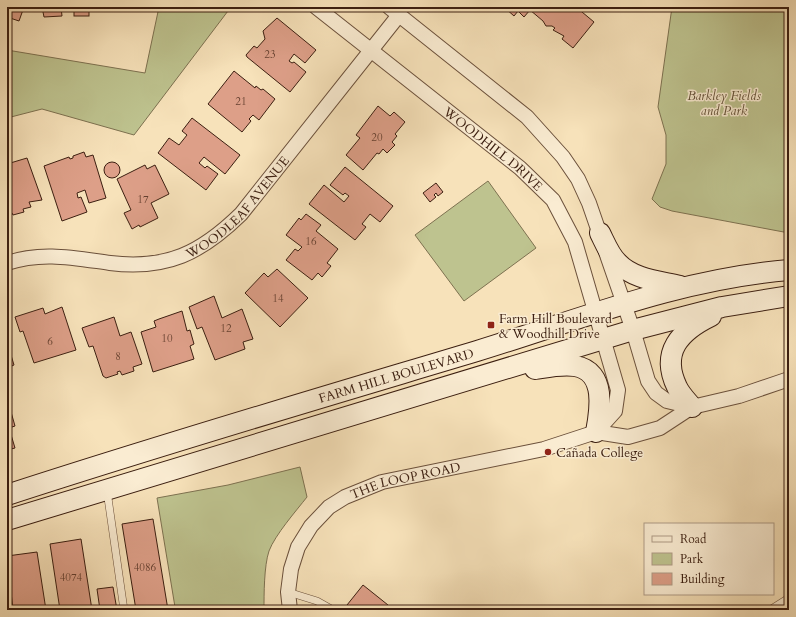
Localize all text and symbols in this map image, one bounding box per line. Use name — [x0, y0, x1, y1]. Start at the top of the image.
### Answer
house number: 23 — [264, 47, 276, 62]
park label: Barkley Fields and Park — [687, 87, 761, 120]
house number: 21 — [235, 94, 247, 109]
street label: WOODHILL DRIVE — [439, 102, 546, 195]
house number: 20 — [371, 130, 383, 145]
street label: WOODLEAF AVENUE — [182, 153, 294, 263]
house number: 17 — [137, 192, 149, 207]
house number: 16 — [305, 234, 317, 249]
house number: 14 — [272, 291, 284, 306]
place label: Farm Hill Boulevard & Woodhill Drive — [499, 310, 612, 343]
marker: Farm Hill Boulevard & Woodhill Drive — [486, 320, 496, 330]
house number: 12 — [220, 321, 232, 336]
house number: 10 — [161, 331, 173, 346]
house number: 6 — [47, 334, 53, 349]
street label: FARM HILL BOULEVARD — [317, 345, 476, 408]
house number: 8 — [115, 349, 121, 364]
place label: Cañada College — [556, 444, 643, 462]
marker: Cañada College — [543, 447, 553, 457]
street label: THE LOOP ROAD — [348, 458, 462, 504]
legend — [644, 523, 774, 595]
text: Road — [680, 531, 707, 547]
text: Park — [680, 551, 704, 567]
house number: 4086 — [134, 560, 157, 575]
house number: 4074 — [60, 570, 83, 585]
text: Building — [680, 571, 725, 587]

